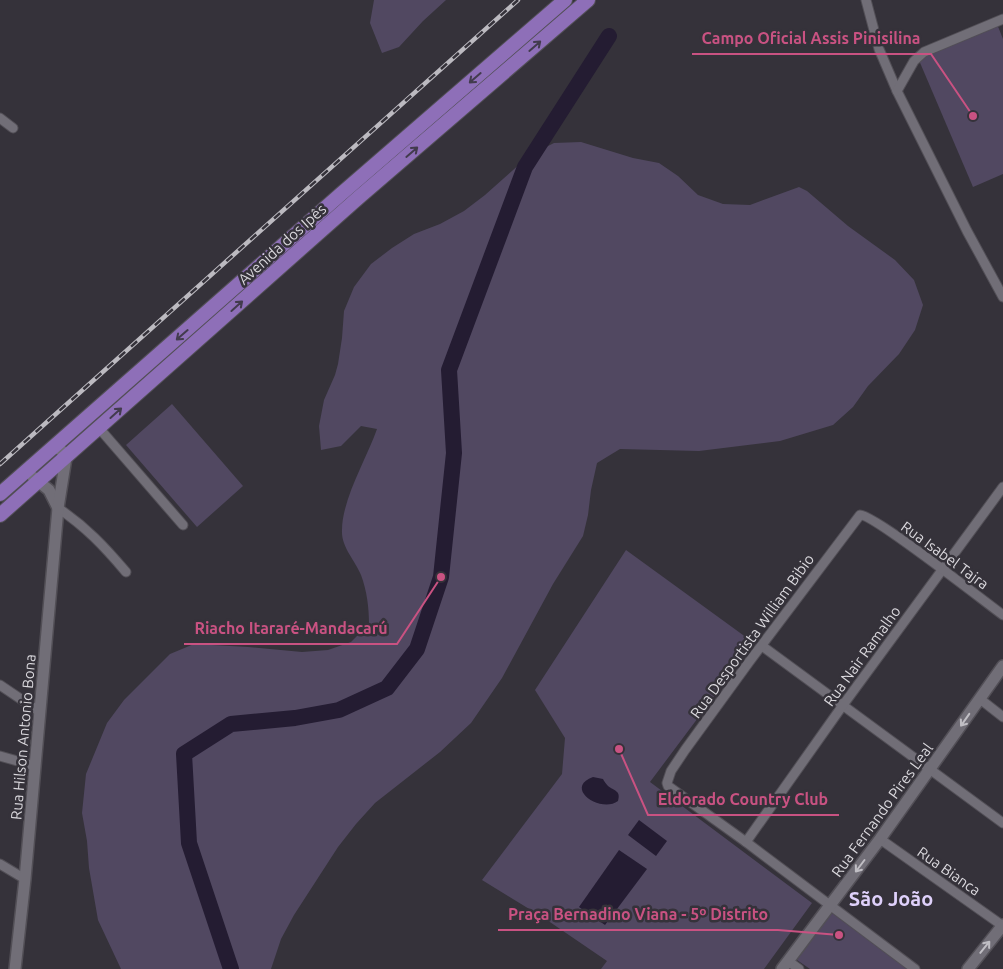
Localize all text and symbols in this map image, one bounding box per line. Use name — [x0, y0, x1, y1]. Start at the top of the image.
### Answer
callout: Campo Oficial Assis Pinisilina — [692, 23, 931, 54]
text: Campo Oficial Assis Pinisilina — [701, 29, 921, 47]
one-way arrow — [528, 40, 541, 51]
one-way arrow — [469, 72, 482, 83]
one-way arrow — [405, 147, 418, 158]
street label: Avenida dos Ipês — [235, 200, 329, 288]
one-way arrow — [231, 300, 244, 311]
one-way arrow — [176, 329, 189, 341]
one-way arrow — [109, 408, 122, 419]
street label: Rua Isabel Tajra — [898, 518, 992, 592]
street label: Rua Desportista William Bibio — [687, 551, 817, 721]
street label: Rua Nair Ramalho — [820, 603, 904, 709]
callout: Riacho Itararé-Mandacarú — [184, 613, 397, 644]
text: Riacho Itararé-Mandacarú — [194, 619, 388, 637]
street label: Rua Hilson Antonio Bona — [7, 653, 39, 821]
one-way arrow — [960, 713, 970, 727]
street label: Rua Fernando Pires Leal — [828, 740, 936, 880]
callout: Eldorado Country Club — [648, 784, 839, 815]
text: Eldorado Country Club — [658, 790, 828, 808]
street label: Rua Bianca — [914, 843, 984, 899]
one-way arrow — [854, 859, 865, 872]
district label: São João — [849, 887, 933, 910]
callout: Praça Bernadino Viana - 5º Distrito — [498, 899, 778, 930]
text: Praça Bernadino Viana - 5º Distrito — [508, 905, 768, 924]
one-way arrow — [980, 941, 991, 954]

